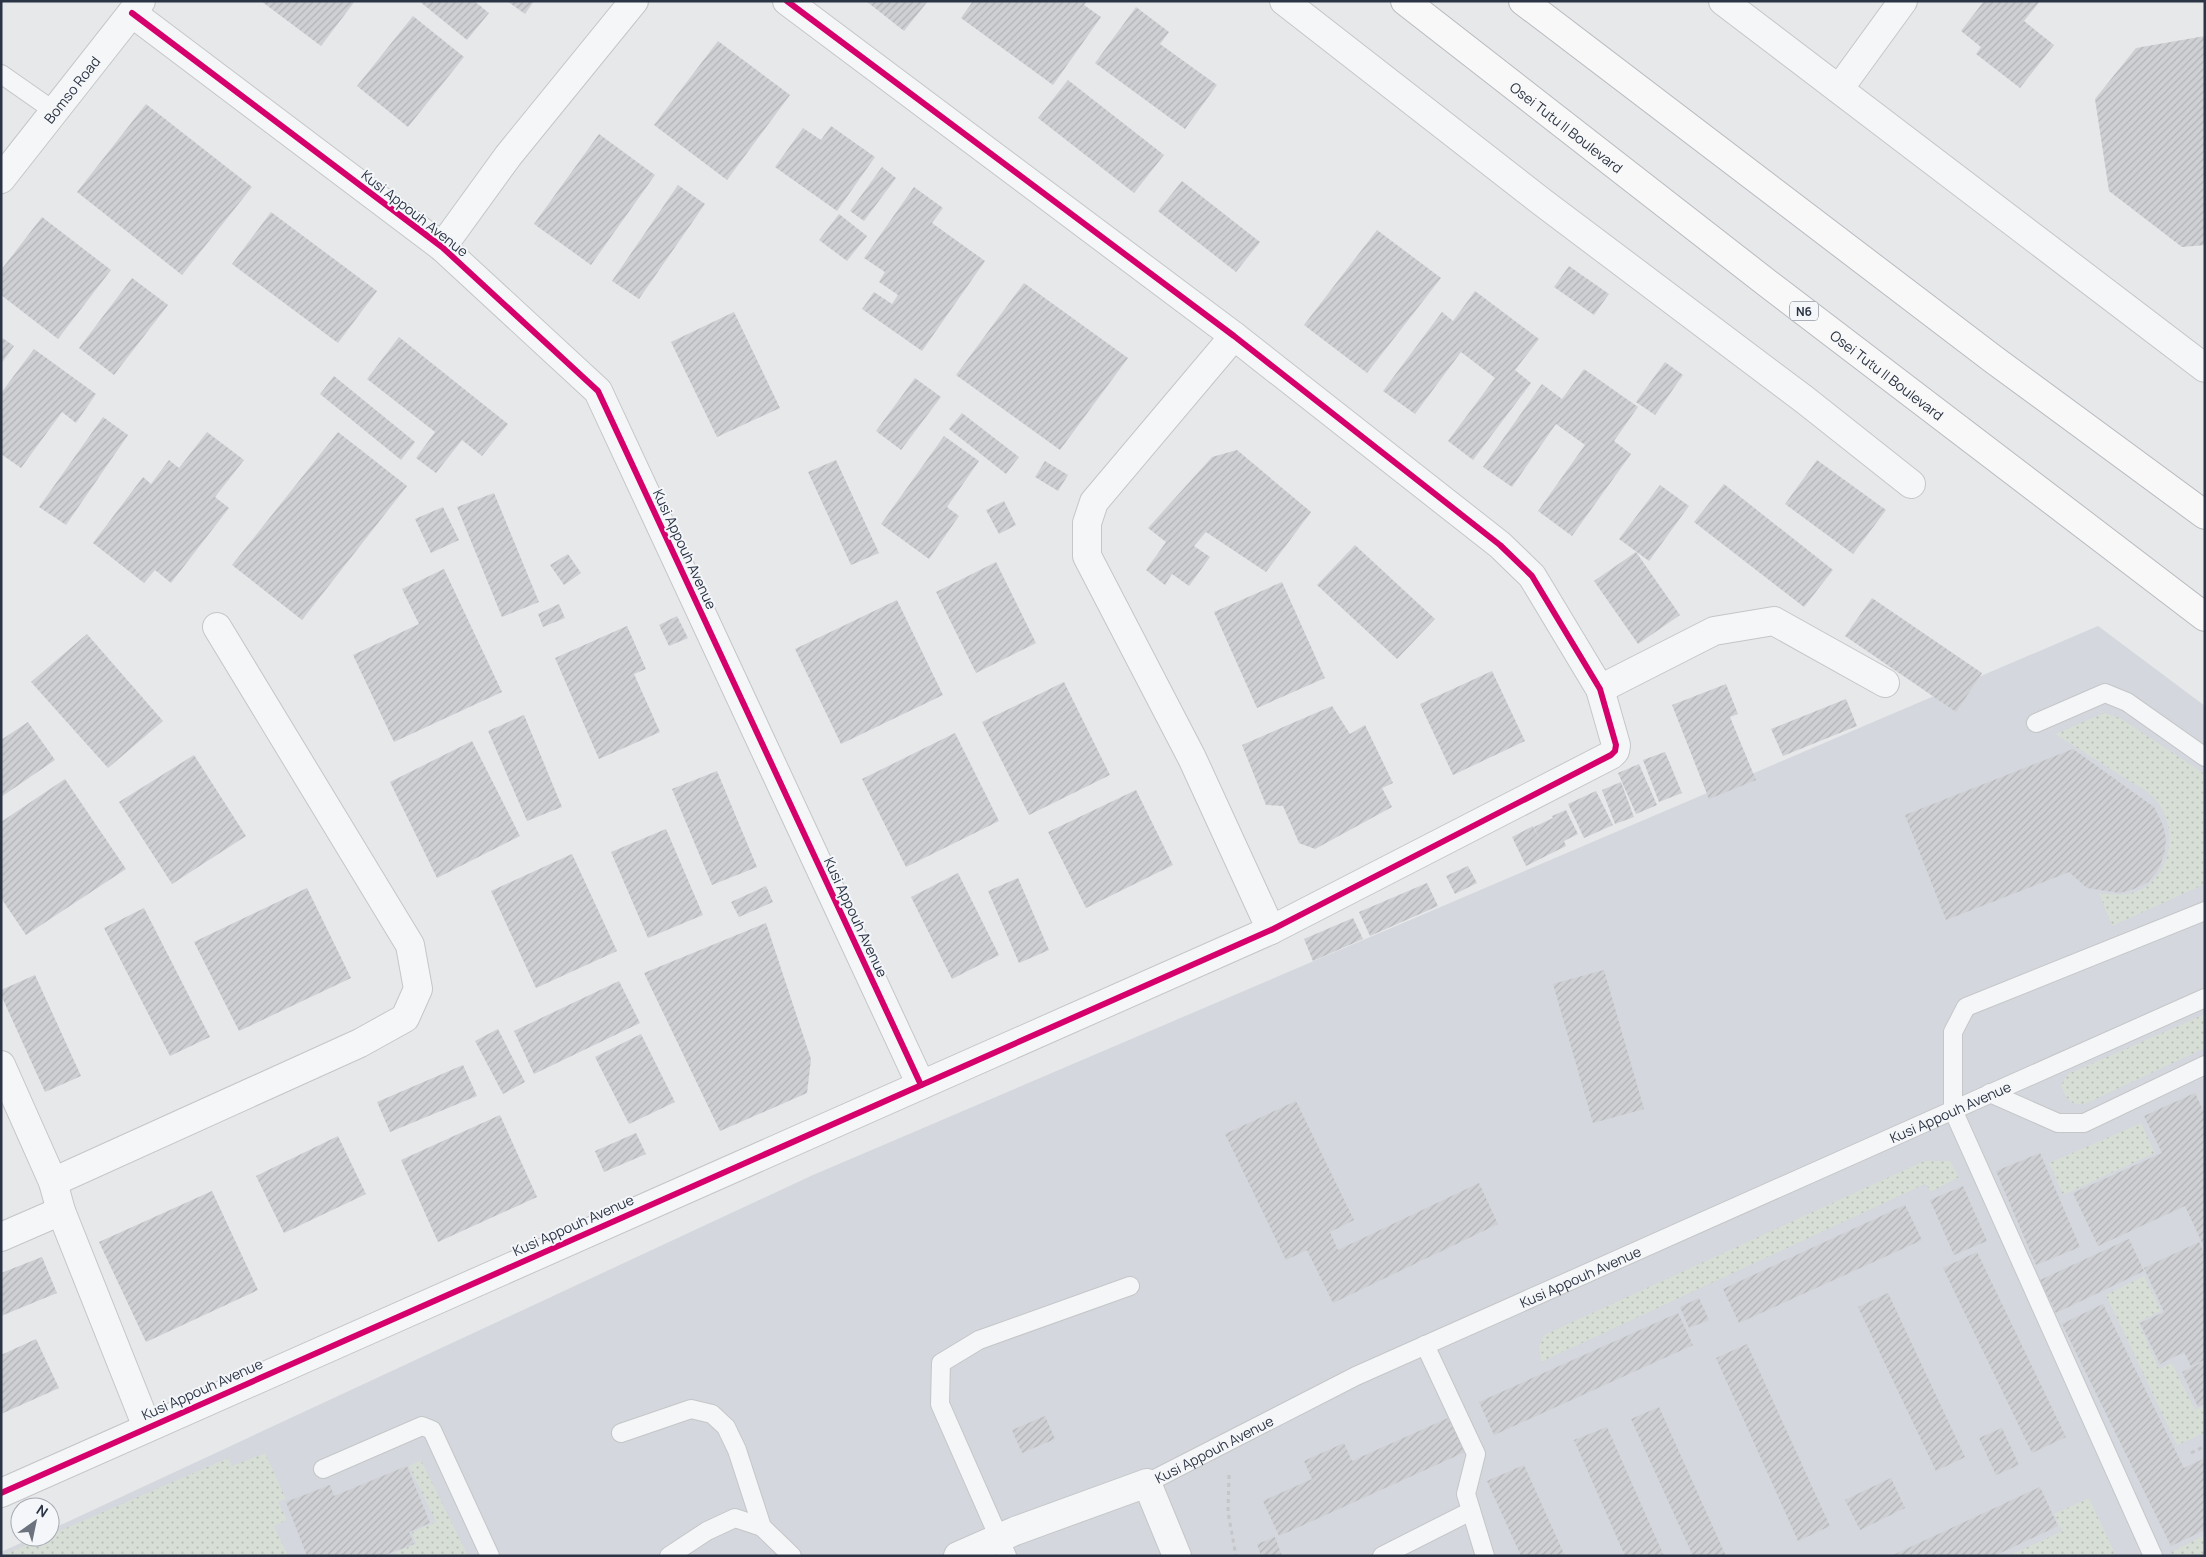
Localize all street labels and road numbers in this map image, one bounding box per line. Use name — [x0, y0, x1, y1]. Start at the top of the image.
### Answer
street label: Bomso Road — [39, 52, 104, 127]
street label: Osei Tutu II Boulevard — [1506, 77, 1627, 177]
street label: Kusi Appouh Avenue — [358, 165, 472, 261]
road number: N6 — [1790, 302, 1818, 321]
street label: Osei Tutu II Boulevard — [1827, 325, 1948, 424]
street label: Kusi Appouh Avenue — [649, 486, 721, 612]
street label: Kusi Appouh Avenue — [820, 854, 892, 980]
street label: Kusi Appouh Avenue — [1886, 1076, 2014, 1147]
street label: Kusi Appouh Avenue — [509, 1190, 637, 1260]
street label: Kusi Appouh Avenue — [1516, 1241, 1644, 1312]
street label: Kusi Appouh Avenue — [138, 1354, 266, 1424]
street label: Kusi Appouh Avenue — [1151, 1411, 1276, 1487]

